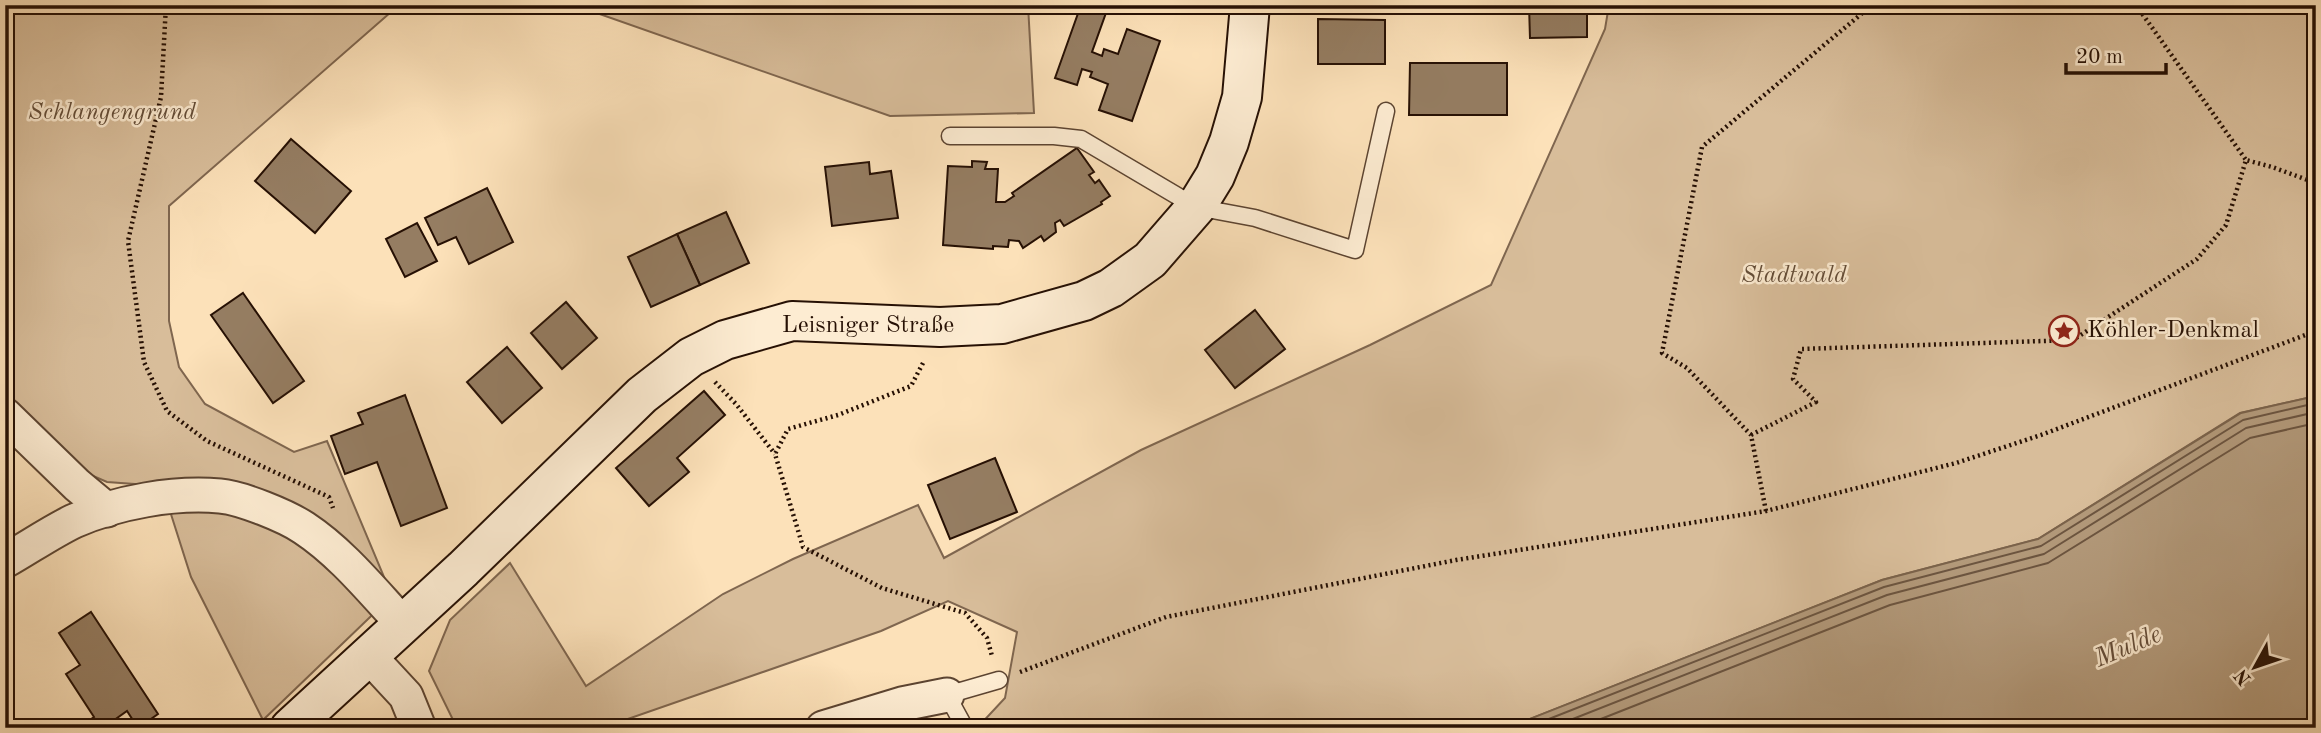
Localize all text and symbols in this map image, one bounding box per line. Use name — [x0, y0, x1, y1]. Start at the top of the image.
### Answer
scale bar — [2066, 32, 2165, 76]
text: 20 m — [2076, 47, 2123, 68]
park label: Schlangengrund — [28, 101, 196, 125]
park label: Stadtwald — [1741, 264, 1847, 288]
street label: Leisniger Straße — [782, 314, 954, 338]
place icon: Köhler-Denkmal — [2047, 314, 2081, 348]
place label: Köhler-Denkmal — [2087, 319, 2259, 343]
water label: Mulde — [2090, 621, 2165, 673]
north arrow — [2220, 632, 2290, 702]
text: N — [2232, 664, 2256, 688]

